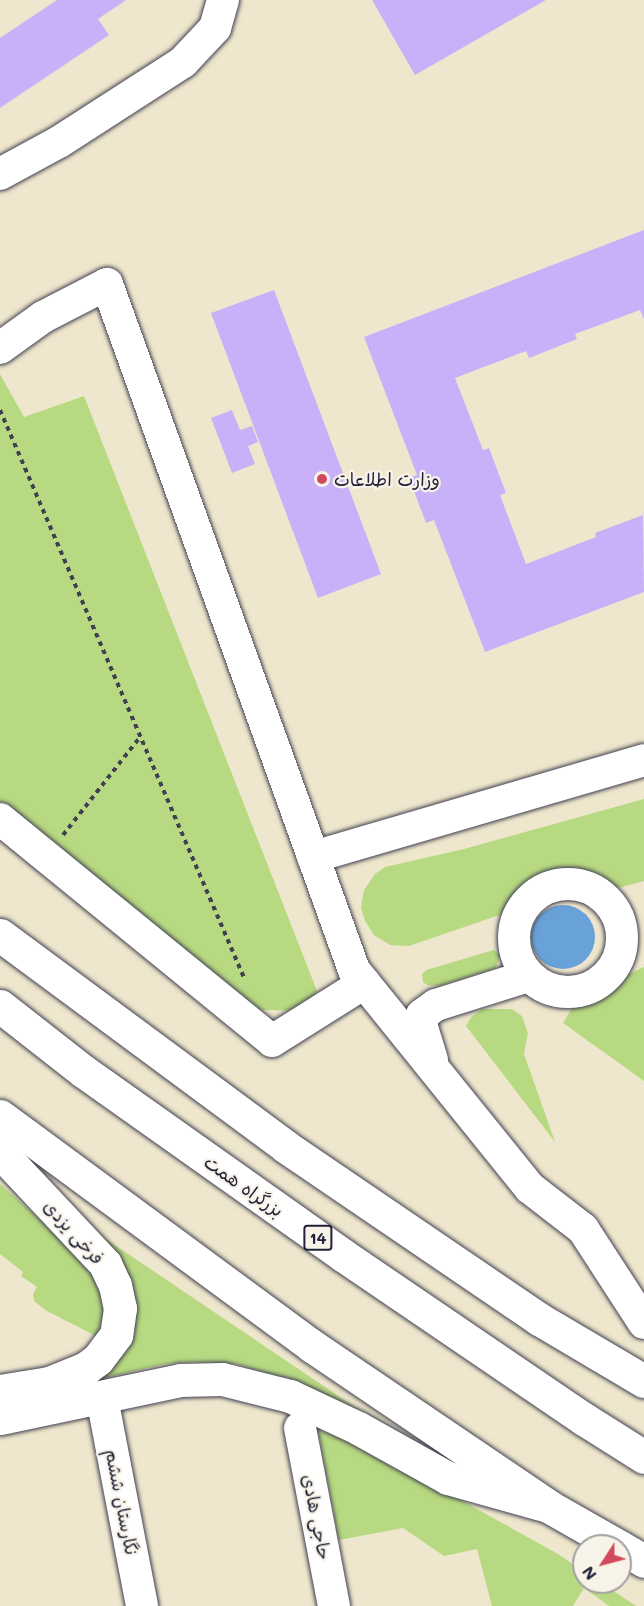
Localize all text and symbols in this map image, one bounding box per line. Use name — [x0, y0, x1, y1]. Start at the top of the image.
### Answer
place label: وزارت اطلاعات — [334, 468, 440, 490]
marker: وزارت اطلاعات — [315, 472, 329, 486]
street label: بزرگراه همت — [200, 1151, 288, 1221]
street label: فرخی یزدی — [39, 1195, 109, 1269]
road number: 14 — [303, 1225, 333, 1251]
street label: نگارستان ششم — [101, 1447, 143, 1557]
street label: حاجی هادی — [298, 1472, 336, 1562]
north arrow — [572, 1534, 632, 1594]
text: N — [577, 1563, 601, 1585]

